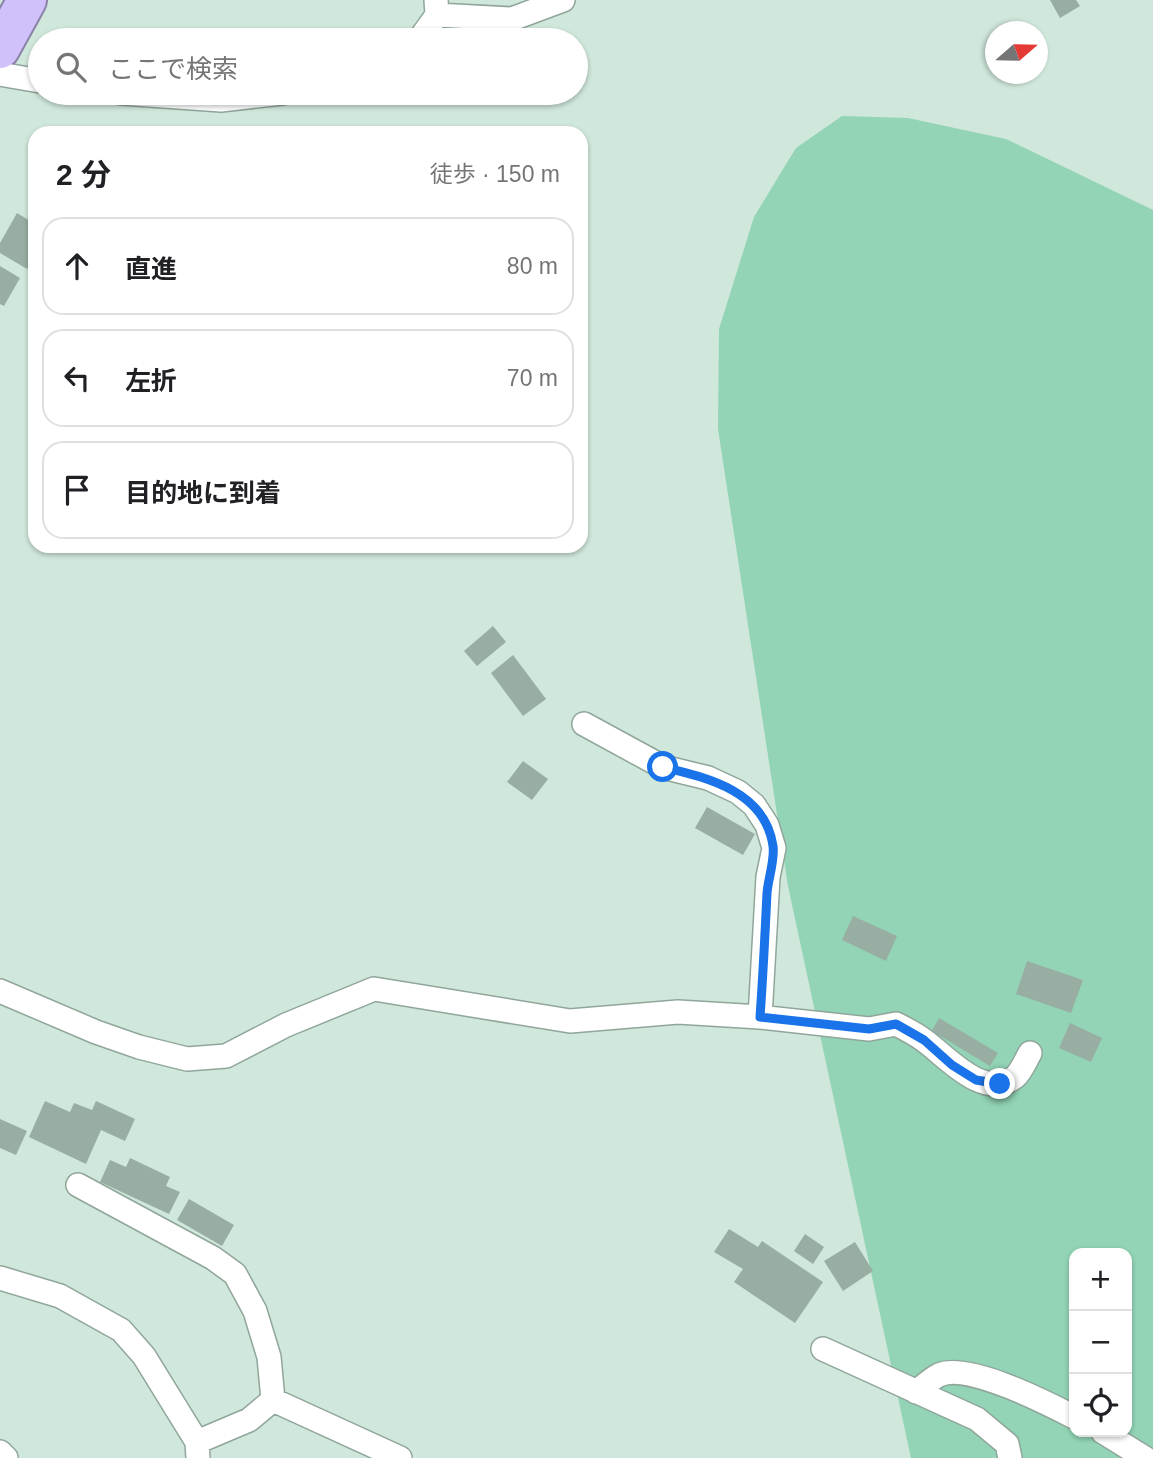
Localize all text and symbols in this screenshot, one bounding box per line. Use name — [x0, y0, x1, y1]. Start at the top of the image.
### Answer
north arrow — [985, 21, 1048, 84]
search box — [28, 28, 588, 105]
icon: search — [52, 48, 90, 86]
text: ここで検索 — [108, 54, 238, 84]
text: 2 分 — [56, 158, 111, 191]
text: 徒歩 · 150 m — [430, 161, 560, 187]
icon: ahead — [58, 247, 96, 285]
text: 80 m — [507, 253, 558, 279]
text: 直進 — [125, 254, 177, 284]
icon: left — [58, 359, 96, 397]
text: 70 m — [507, 365, 558, 391]
text: 左折 — [125, 366, 177, 396]
icon: arrive — [58, 471, 96, 509]
text: 目的地に到着 — [125, 478, 281, 508]
route start — [647, 751, 678, 782]
route end — [984, 1068, 1015, 1099]
map controls — [1069, 1248, 1132, 1437]
button: + — [1069, 1248, 1132, 1311]
button: − — [1069, 1311, 1132, 1374]
button: locate — [1069, 1374, 1132, 1437]

